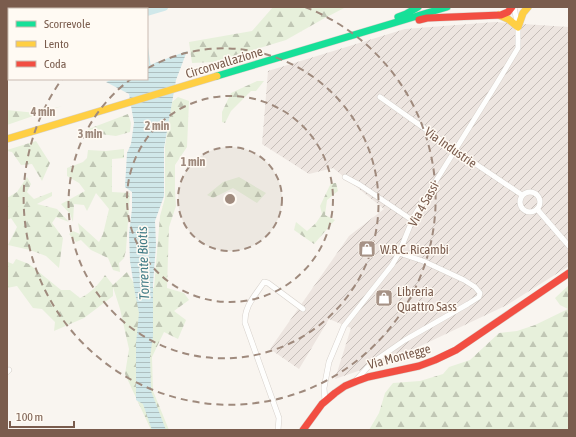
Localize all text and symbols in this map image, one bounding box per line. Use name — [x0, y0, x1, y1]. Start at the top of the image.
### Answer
legend — [8, 8, 148, 80]
text: Scorrevole — [44, 17, 91, 31]
text: Lento — [44, 37, 69, 51]
street label: Circonvallazione — [184, 44, 265, 81]
text: Coda — [44, 57, 66, 71]
text: 4 min — [30, 105, 55, 119]
text: 2 min — [145, 119, 169, 133]
street label: Via Industrie — [422, 124, 480, 171]
text: 3 min — [78, 127, 102, 141]
text: 1 min — [181, 155, 205, 169]
street label: Via 4 Sassi — [405, 179, 442, 229]
centre of rings — [223, 192, 237, 206]
water label: Torrente Biotis — [134, 226, 152, 300]
shop icon: W.R.C. Ricambi — [357, 239, 377, 259]
place label: W.R.C. Ricambi — [380, 242, 449, 257]
place label: Libreria Quattro Sass — [397, 284, 457, 314]
shop icon: Libreria Quattro Sass — [374, 288, 394, 308]
street label: Via Montegge — [366, 341, 432, 372]
scale bar — [10, 403, 74, 429]
text: 100 m — [16, 410, 43, 424]

